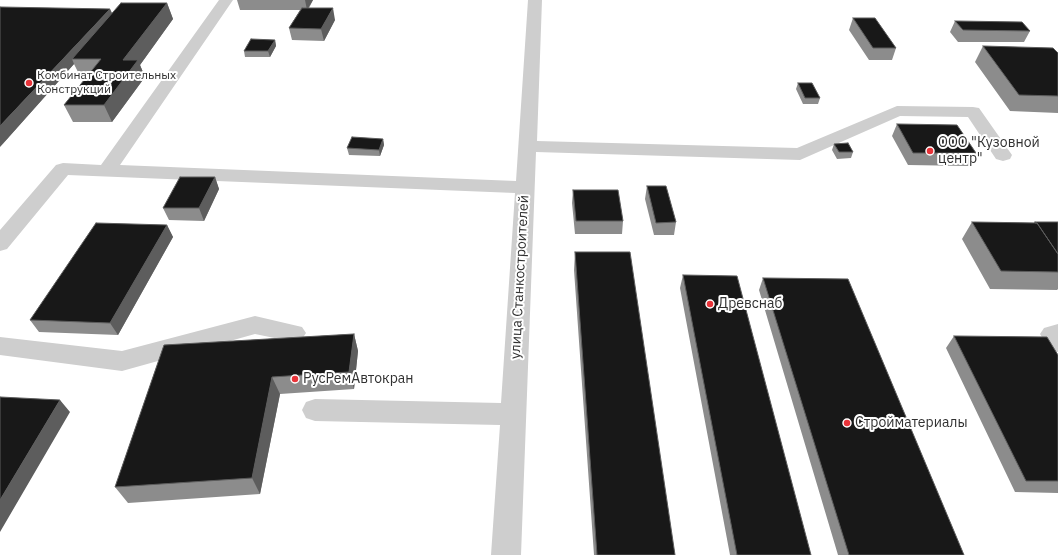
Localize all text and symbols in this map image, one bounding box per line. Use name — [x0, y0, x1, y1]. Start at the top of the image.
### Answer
place label: Комбинат Строительных Конструкций — [37, 69, 176, 97]
marker: Комбинат Строительных Конструкций — [24, 78, 34, 88]
place label: ООО "Кузовной центр" — [938, 135, 1040, 168]
marker: ООО "Кузовной центр" — [925, 146, 935, 156]
street label: улица Станкостроителей — [507, 195, 533, 359]
place label: Древснаб — [718, 296, 782, 312]
marker: Древснаб — [705, 299, 715, 309]
place label: РусРемАвтокран — [303, 371, 414, 387]
marker: РусРемАвтокран — [290, 374, 300, 384]
place label: Стройматериалы — [855, 415, 968, 431]
marker: Стройматериалы — [842, 418, 852, 428]

